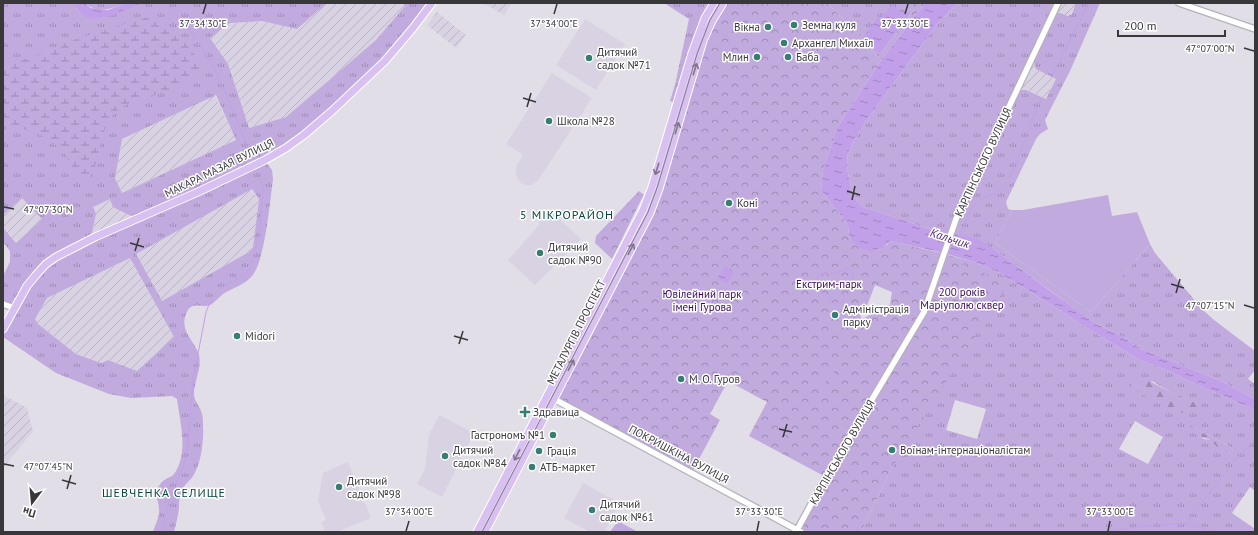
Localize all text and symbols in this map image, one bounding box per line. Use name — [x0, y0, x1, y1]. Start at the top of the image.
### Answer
scale bar — [1118, 12, 1225, 38]
text: 37°34'30"E — [179, 17, 227, 30]
text: 37°34'00"E — [530, 17, 578, 30]
text: 37°33'30"E — [881, 17, 929, 30]
place label: Земна куля — [802, 18, 856, 32]
text: 200 m — [1124, 18, 1157, 33]
place label: Вікна — [734, 20, 760, 34]
marker: Земна куля — [789, 20, 799, 30]
marker: Вікна — [763, 22, 773, 32]
place label: Архангел Михаїл — [792, 36, 873, 50]
marker: Архангел Михаїл — [779, 38, 789, 48]
text: 47°07'00"N — [1185, 42, 1235, 55]
place label: Дитячий садок №71 — [597, 45, 651, 72]
place label: Млин — [723, 50, 749, 64]
place label: Баба — [796, 50, 819, 64]
marker: Млин — [752, 52, 762, 62]
marker: Баба — [783, 52, 793, 62]
marker: Дитячий садок №71 — [584, 53, 594, 63]
one-way arrow — [692, 63, 699, 76]
street label: КАРПІНСЬКОГО ВУЛИЦЯ — [952, 105, 1014, 219]
place label: Школа №28 — [557, 114, 615, 128]
marker: Школа №28 — [544, 116, 554, 126]
one-way arrow — [674, 122, 681, 135]
street label: МАКАРА МАЗАЯ ВУЛИЦЯ — [162, 135, 276, 201]
one-way arrow — [653, 162, 660, 175]
place label: Коні — [737, 196, 758, 210]
marker: Коні — [724, 198, 734, 208]
text: 47°07'30"N — [23, 203, 73, 216]
district label: 5 МІКРОРАЙОН — [520, 207, 614, 222]
water label: Кальчик — [928, 225, 972, 252]
place label: Дитячий садок №90 — [548, 240, 602, 267]
one-way arrow — [628, 243, 635, 255]
marker: Дитячий садок №90 — [535, 248, 545, 258]
street label: МЕТАЛУРГІВ ПРОСПЕКТ — [543, 277, 609, 387]
park label: Екстрим-парк — [796, 277, 863, 291]
park label: 200 років Маріуполю сквер — [920, 285, 1004, 312]
park label: Ювілейний парк імені Гурова — [663, 287, 742, 314]
text: 47°07'15"N — [1185, 299, 1235, 312]
place label: Адміністрація парку — [843, 302, 909, 329]
marker: Адміністрація парку — [830, 310, 840, 320]
place label: Midori — [245, 329, 275, 343]
marker: Midori — [232, 331, 242, 341]
one-way arrow — [568, 359, 576, 371]
place label: М. О. Гуров — [689, 372, 740, 386]
marker: М. О. Гуров — [676, 374, 686, 384]
street label: КАРПІНСЬКОГО ВУЛИЦЯ — [806, 397, 878, 507]
place label: Здравица — [533, 405, 579, 419]
marker: Здравица — [520, 407, 530, 417]
street label: ПОКРИШКІНА ВУЛИЦЯ — [627, 422, 731, 486]
place label: Гастрономъ №1 — [471, 428, 545, 442]
marker: Гастрономъ №1 — [548, 430, 558, 440]
place label: Дитячий садок №84 — [453, 443, 507, 470]
place label: Воїнам-інтернаціоналістам — [900, 443, 1030, 457]
place label: Грація — [547, 444, 576, 458]
marker: Воїнам-інтернаціоналістам — [887, 445, 897, 455]
marker: Грація — [534, 446, 544, 456]
one-way arrow — [512, 449, 520, 461]
marker: Дитячий садок №84 — [440, 451, 450, 461]
text: 47°07'45"N — [23, 460, 73, 473]
place label: АТБ-маркет — [540, 460, 596, 474]
marker: АТБ-маркет — [527, 462, 537, 472]
place label: Дитячий садок №98 — [347, 474, 401, 501]
marker: Дитячий садок №98 — [334, 482, 344, 492]
north arrow — [12, 483, 52, 523]
district label: ШЕВЧЕНКА СЕЛИЩЕ — [102, 485, 226, 500]
place label: Дитячий садок №61 — [600, 497, 654, 524]
text: Пн — [21, 504, 37, 521]
text: 37°34'00"E — [385, 505, 433, 518]
marker: Дитячий садок №61 — [587, 505, 597, 515]
text: 37°33'30"E — [735, 505, 783, 518]
text: 37°33'00"E — [1086, 505, 1134, 518]

